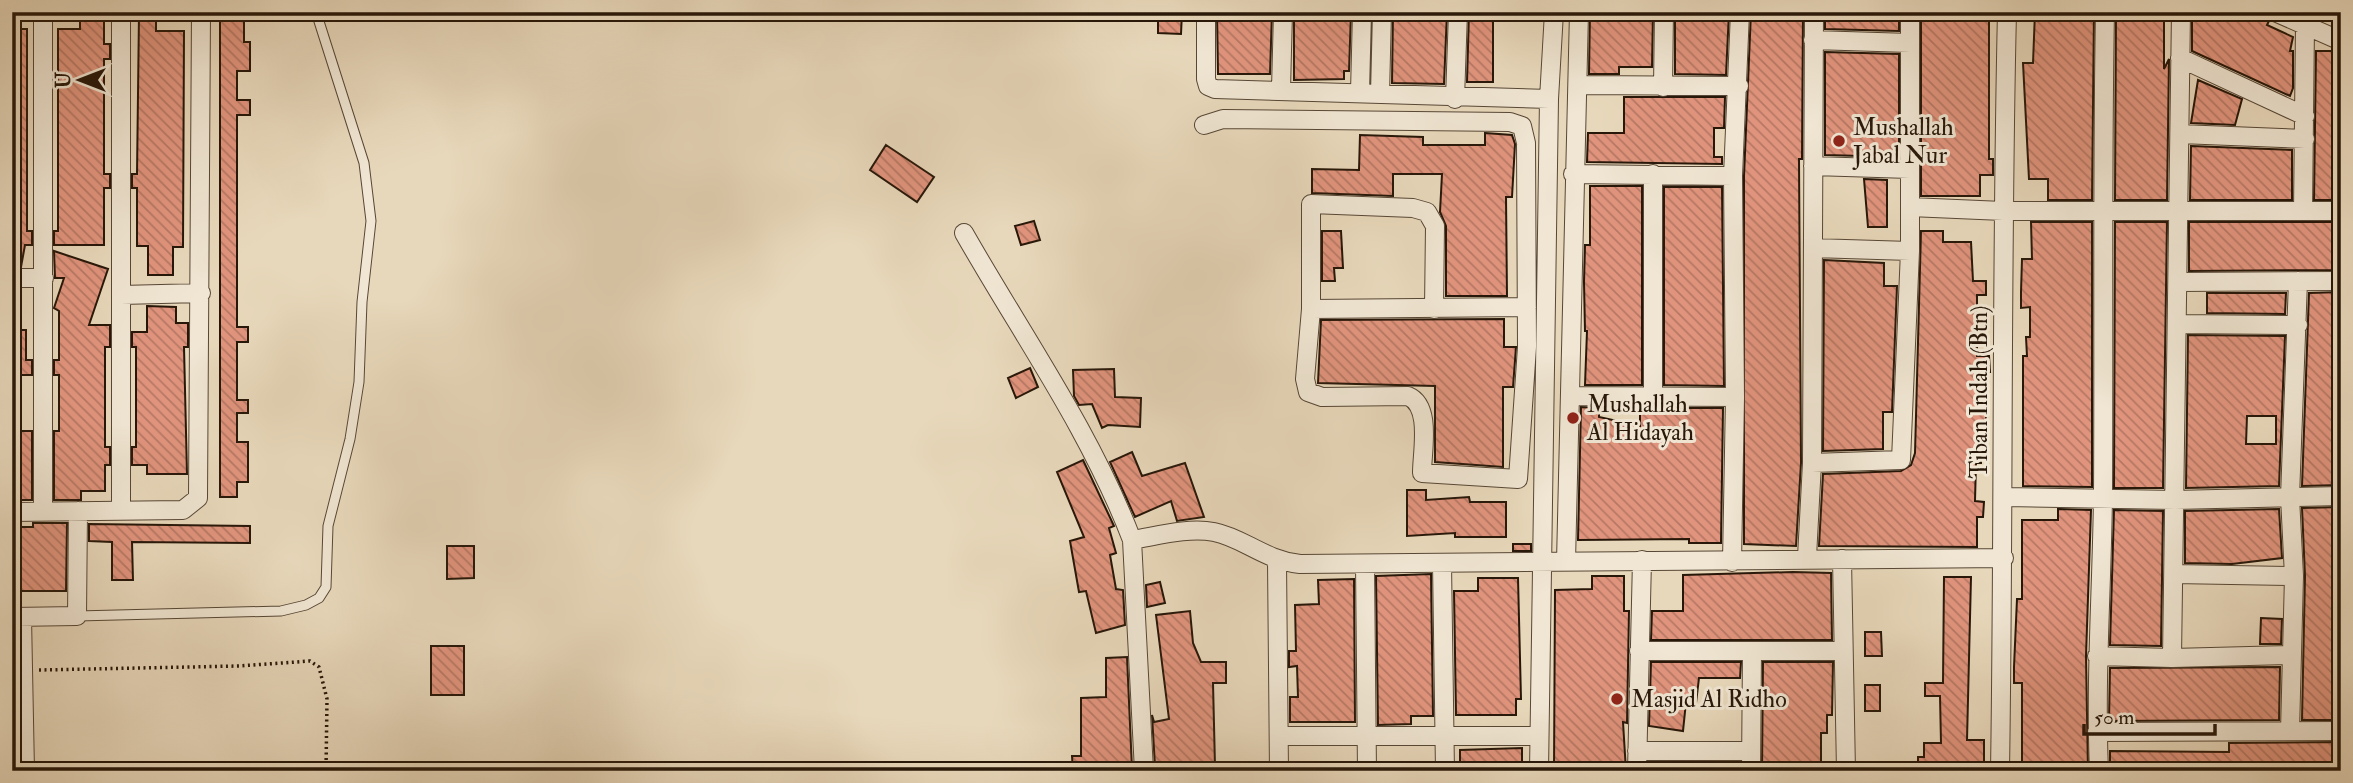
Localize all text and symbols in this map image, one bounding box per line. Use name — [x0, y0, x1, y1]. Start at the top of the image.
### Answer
north arrow — [46, 46, 116, 116]
text: U — [52, 72, 76, 88]
place label: Mushallah Jabal Nur — [1852, 112, 1954, 171]
marker: Mushallah Jabal Nur — [1831, 133, 1847, 149]
street label: Tiban Indah (Btn) — [1964, 305, 1995, 479]
place label: Mushallah Al Hidayah — [1586, 389, 1694, 448]
marker: Mushallah Al Hidayah — [1565, 410, 1581, 426]
place label: Masjid Al Ridho — [1631, 684, 1787, 715]
marker: Masjid Al Ridho — [1609, 691, 1625, 707]
scale bar — [2084, 692, 2215, 736]
text: 50 m — [2094, 704, 2135, 731]

